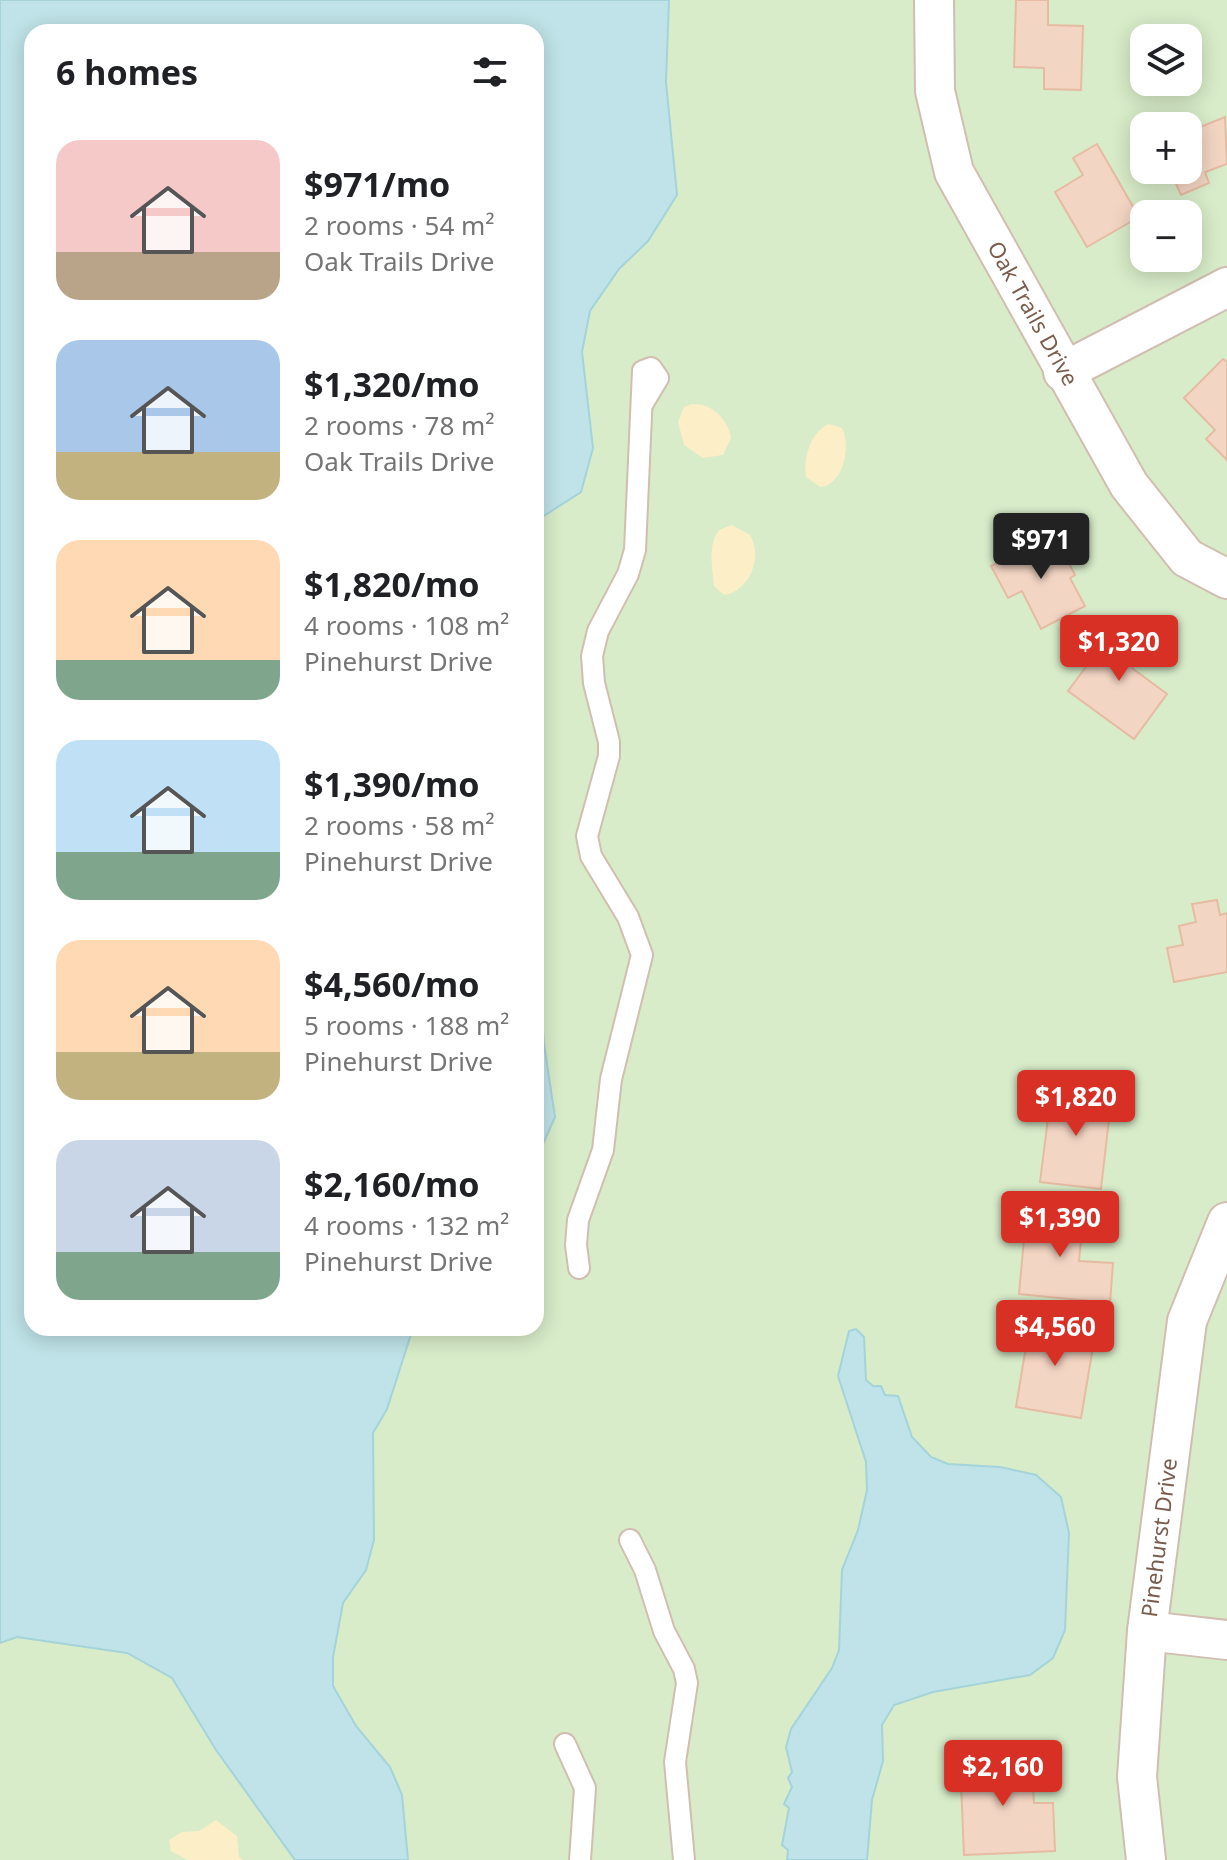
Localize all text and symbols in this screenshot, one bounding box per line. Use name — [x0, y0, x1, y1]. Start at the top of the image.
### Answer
map controls — [1130, 24, 1202, 272]
button: layers — [1130, 24, 1202, 96]
text: 6 homes — [56, 49, 198, 95]
icon: filters — [468, 50, 512, 94]
button: + — [1130, 112, 1202, 184]
text: $971/mo — [304, 161, 450, 207]
icon: home — [120, 172, 216, 268]
button: − — [1130, 200, 1202, 272]
text: 2 rooms · 54 m² — [304, 207, 494, 243]
street label: Oak Trails Drive — [981, 235, 1086, 390]
text: Oak Trails Drive — [304, 243, 494, 279]
text: $1,320/mo — [304, 361, 479, 407]
icon: home — [120, 372, 216, 468]
text: 2 rooms · 78 m² — [304, 407, 494, 443]
text: Oak Trails Drive — [304, 443, 494, 479]
pin: $971 — [994, 513, 1088, 581]
text: $971 — [1011, 521, 1071, 557]
text: $1,820/mo — [304, 561, 479, 607]
icon: home — [120, 572, 216, 668]
text: 4 rooms · 108 m² — [304, 607, 509, 643]
pin: $1,320 — [1054, 615, 1184, 683]
text: $1,320 — [1078, 623, 1160, 659]
text: Pinehurst Drive — [304, 643, 493, 679]
text: $1,390/mo — [304, 761, 479, 807]
icon: home — [120, 772, 216, 868]
text: 2 rooms · 58 m² — [304, 807, 494, 843]
text: Pinehurst Drive — [304, 843, 493, 879]
text: $4,560/mo — [304, 961, 479, 1007]
icon: home — [120, 972, 216, 1068]
text: 5 rooms · 188 m² — [304, 1007, 509, 1043]
text: Pinehurst Drive — [304, 1043, 493, 1079]
pin: $1,820 — [1011, 1070, 1141, 1138]
text: $1,820 — [1035, 1078, 1117, 1114]
text: $2,160/mo — [304, 1161, 479, 1207]
icon: home — [120, 1172, 216, 1268]
pin: $1,390 — [995, 1191, 1125, 1259]
text: $1,390 — [1019, 1199, 1101, 1235]
text: 4 rooms · 132 m² — [304, 1207, 509, 1243]
text: Pinehurst Drive — [304, 1243, 493, 1279]
pin: $4,560 — [990, 1300, 1120, 1368]
text: $4,560 — [1014, 1308, 1096, 1344]
street label: Pinehurst Drive — [1133, 1456, 1183, 1619]
pin: $2,160 — [938, 1740, 1068, 1808]
text: $2,160 — [962, 1748, 1044, 1784]

